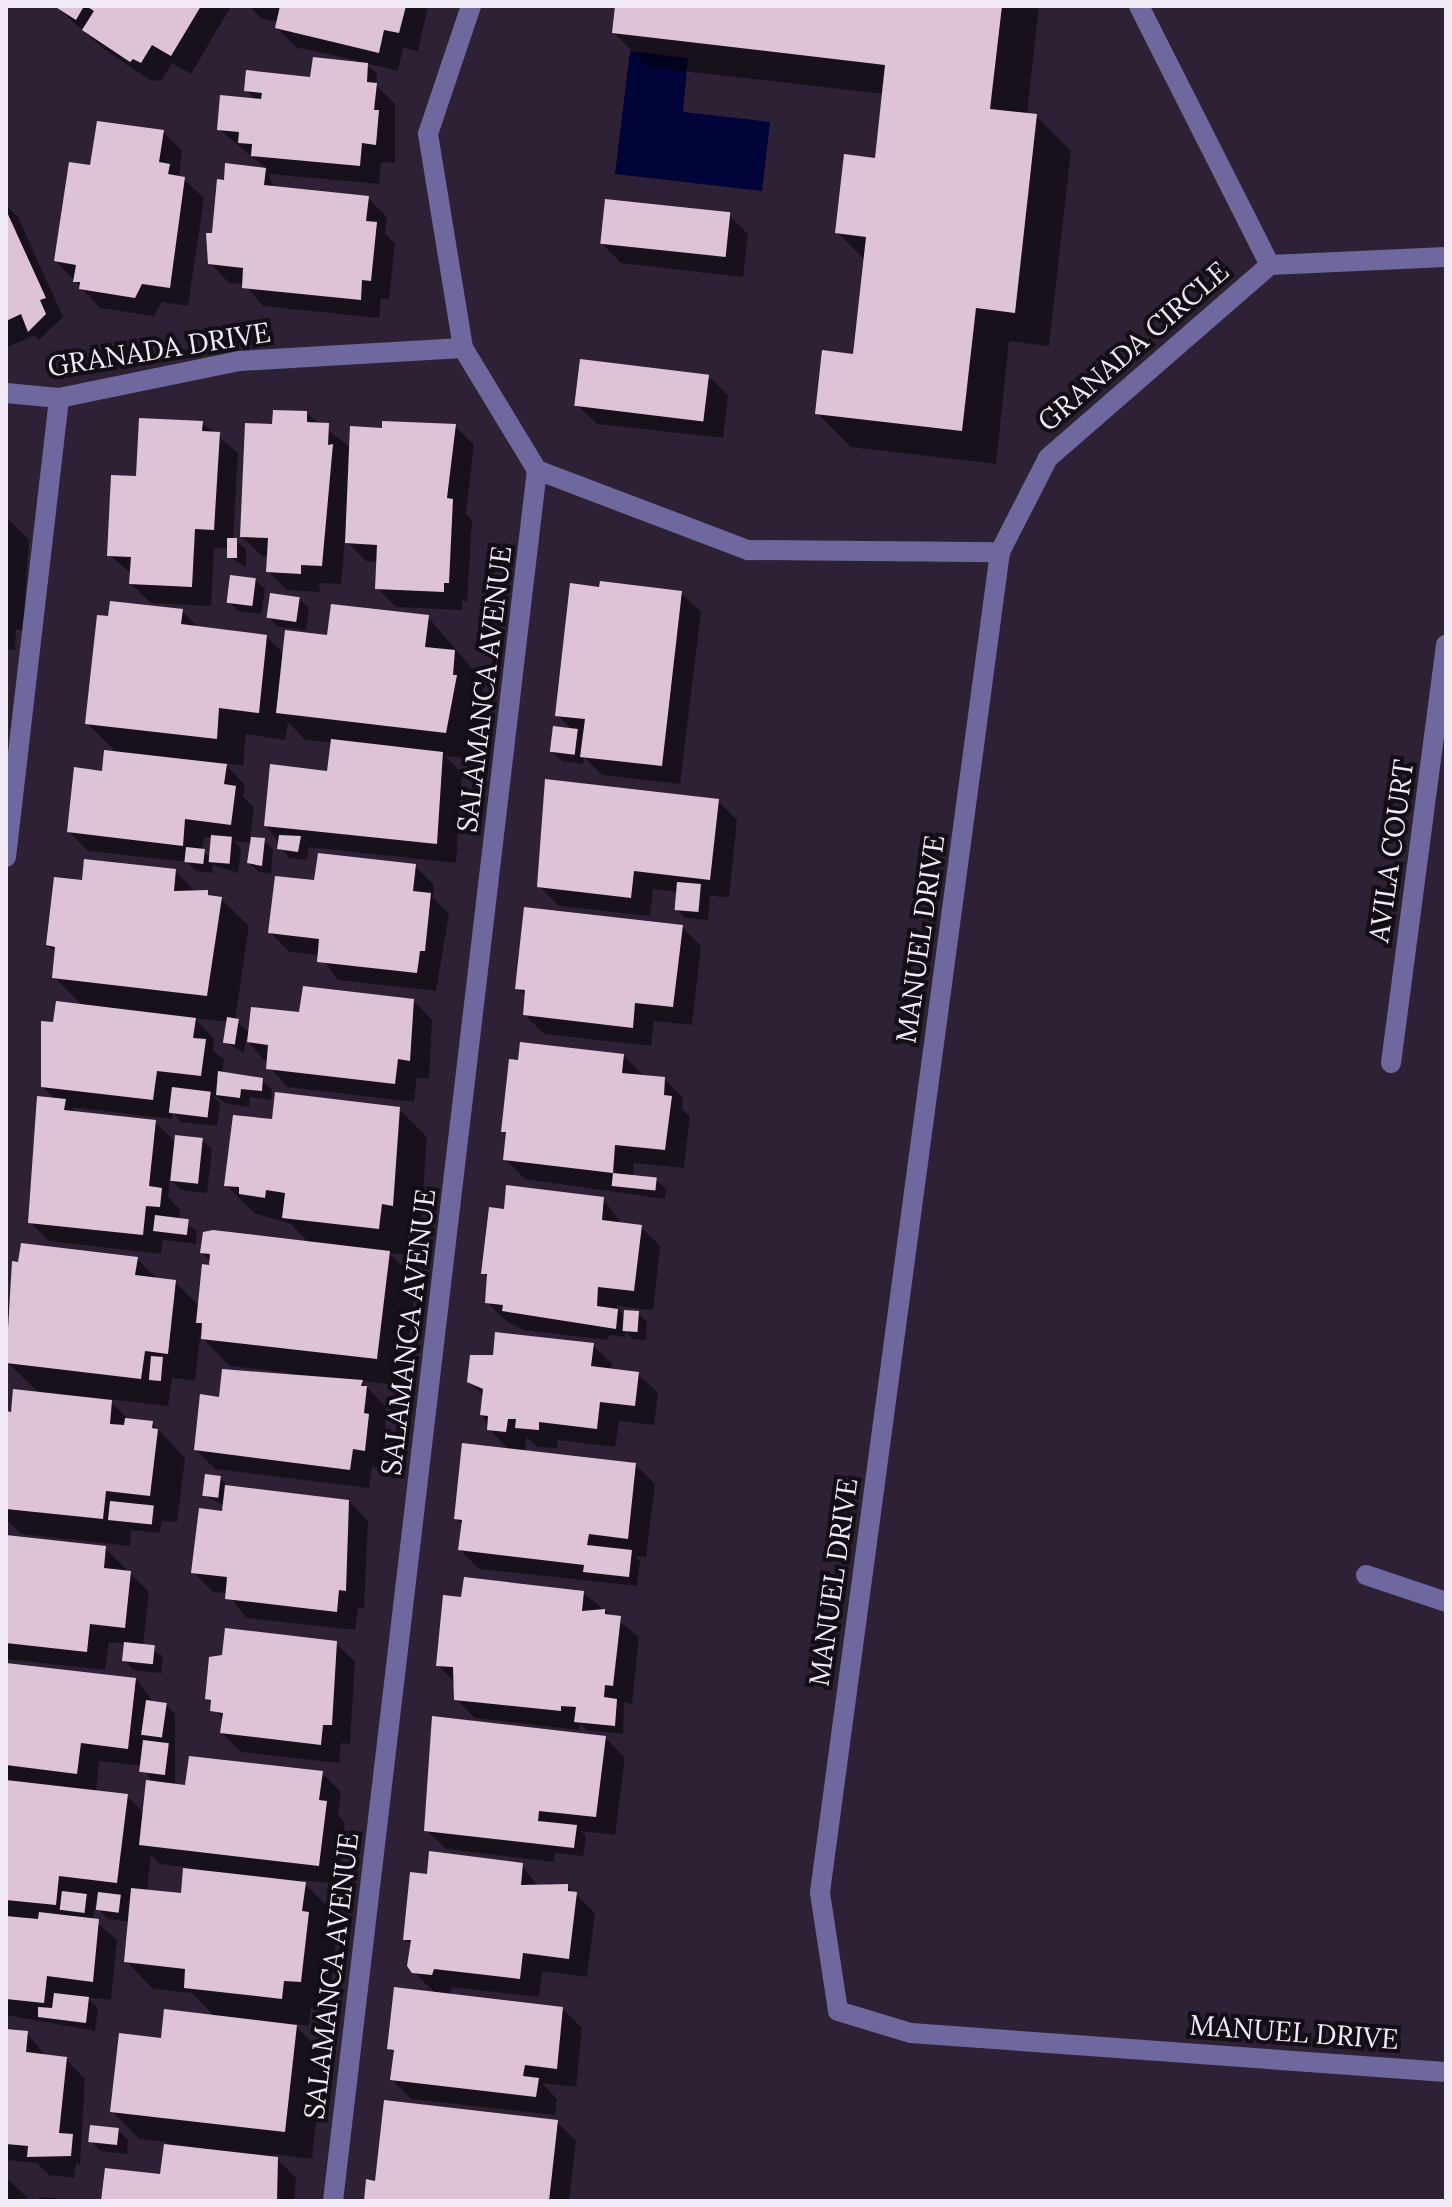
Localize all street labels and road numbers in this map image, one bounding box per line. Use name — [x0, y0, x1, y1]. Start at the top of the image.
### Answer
street label: GRANADA CIRCLE — [1031, 254, 1235, 438]
street label: GRANADA DRIVE — [45, 315, 273, 383]
street label: SALAMANCA AVENUE — [450, 544, 518, 834]
street label: AVILA COURT — [1362, 758, 1420, 944]
street label: MANUEL DRIVE — [889, 833, 951, 1045]
street label: SALAMANCA AVENUE — [374, 1187, 442, 1477]
street label: MANUEL DRIVE — [802, 1476, 864, 1688]
street label: SALAMANCA AVENUE — [297, 1831, 365, 2121]
street label: MANUEL DRIVE — [1188, 2008, 1400, 2056]

